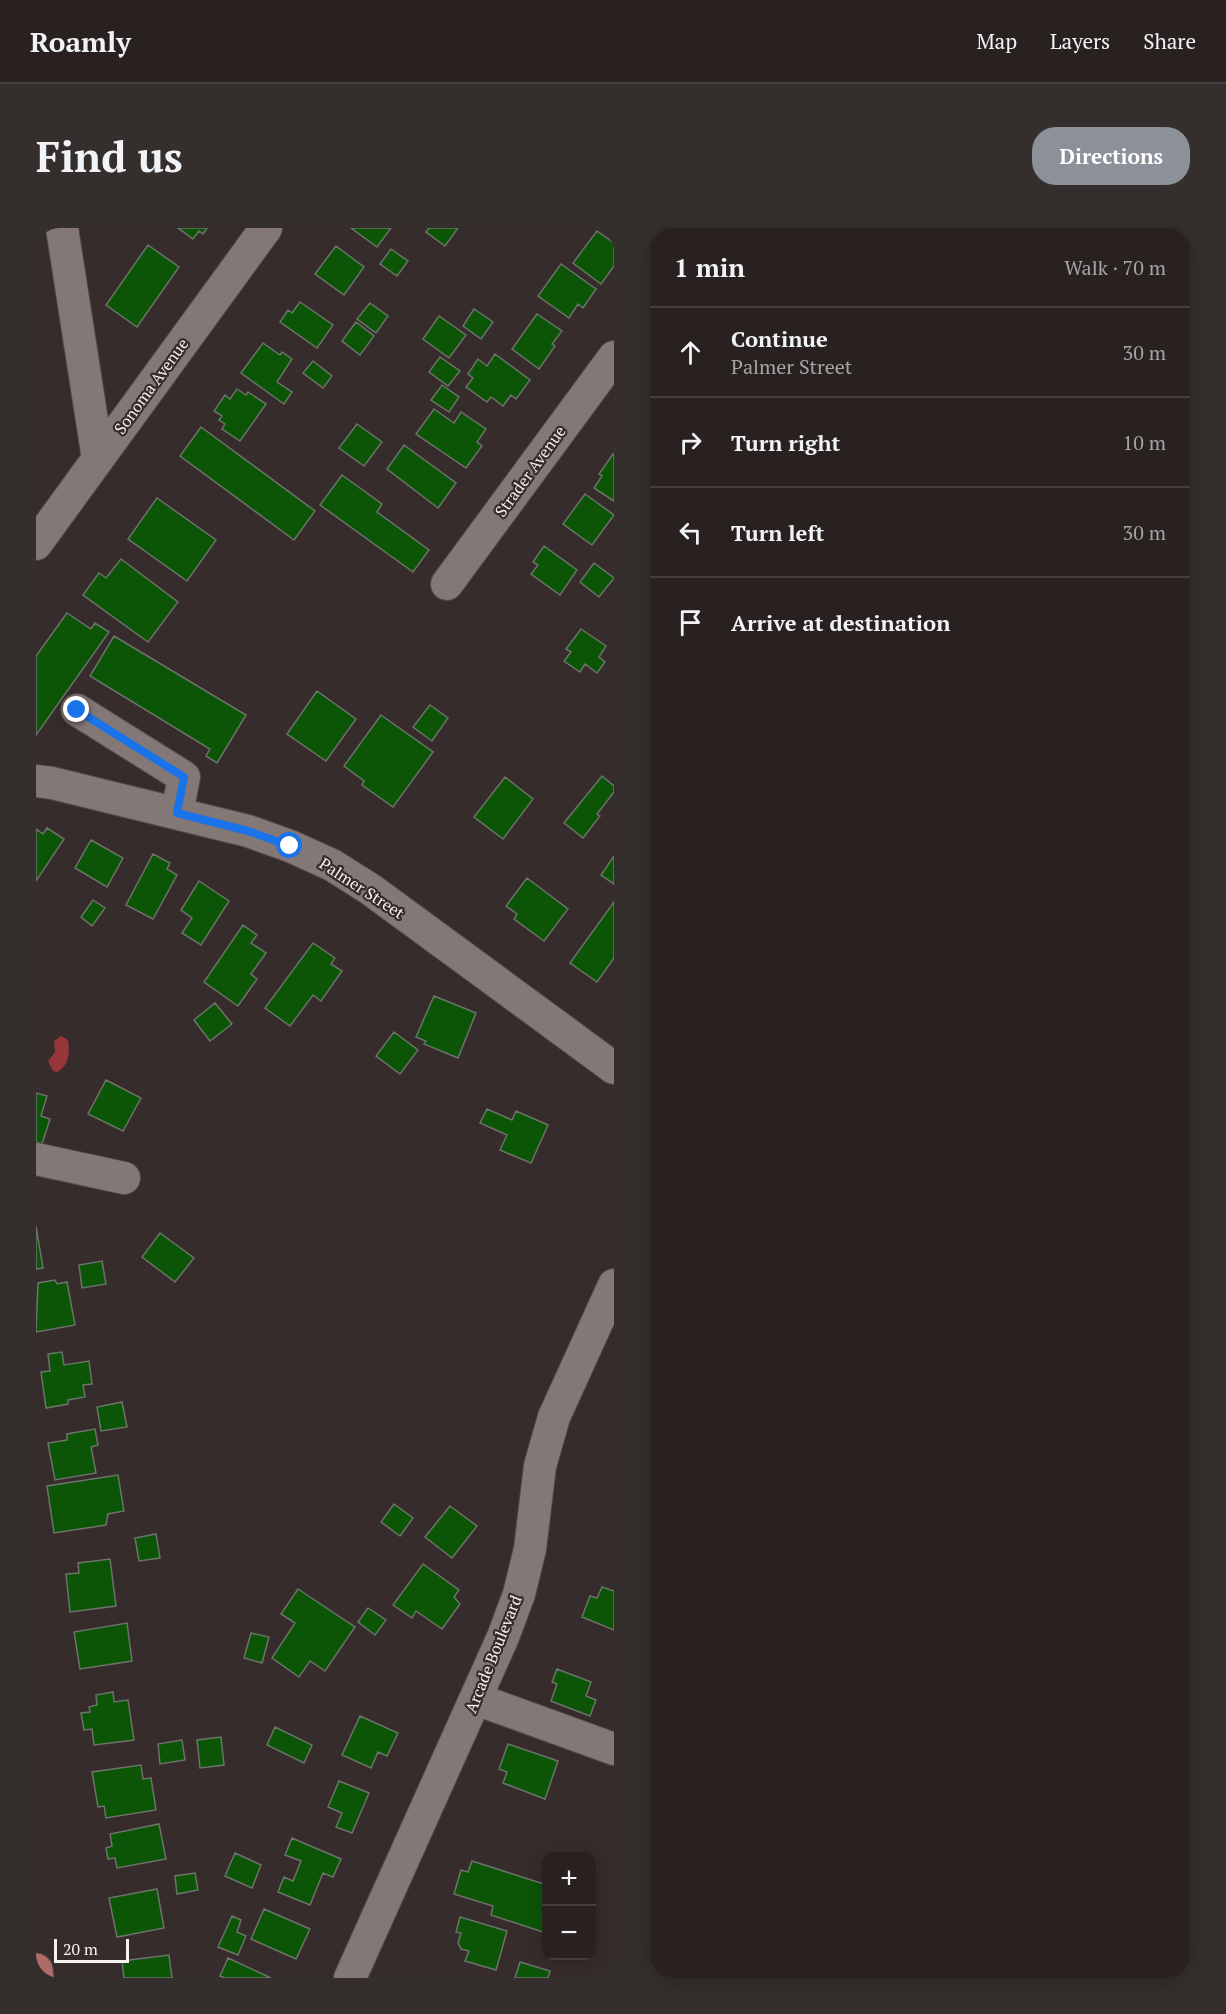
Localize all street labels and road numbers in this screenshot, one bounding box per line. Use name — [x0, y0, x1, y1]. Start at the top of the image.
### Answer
street label: Sonoma Avenue — [109, 334, 193, 438]
street label: Strader Avenue — [489, 421, 571, 521]
street label: Palmer Street — [315, 852, 409, 924]
street label: Arcade Boulevard — [459, 1592, 527, 1716]

